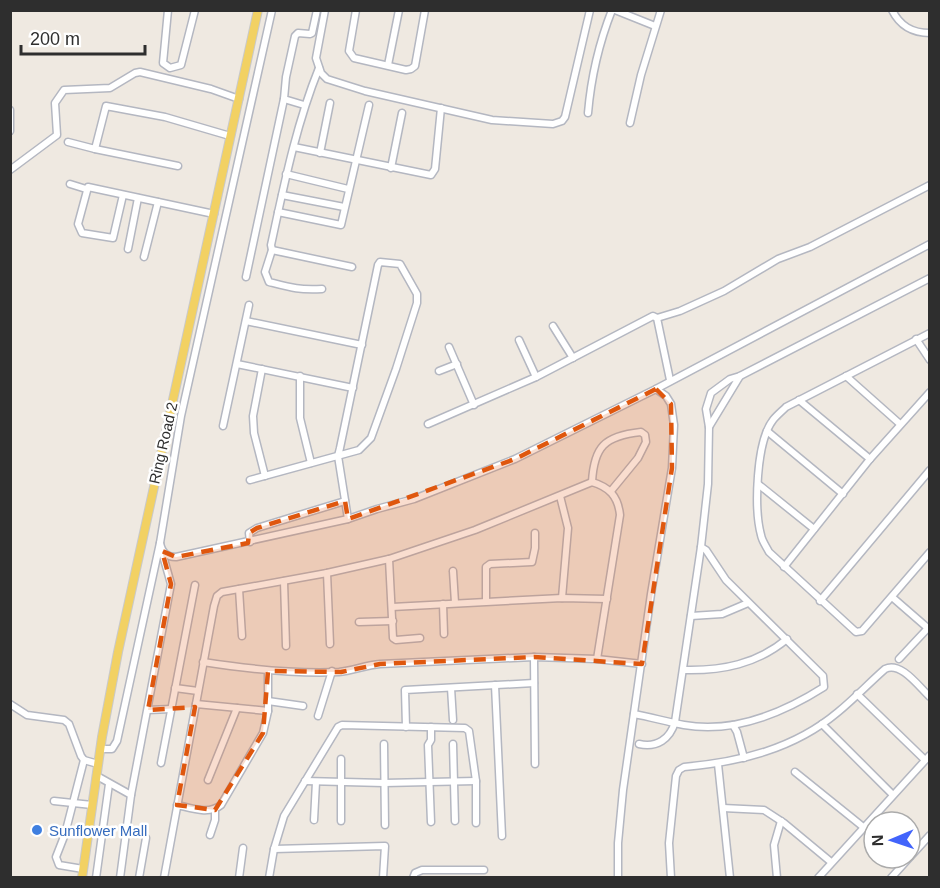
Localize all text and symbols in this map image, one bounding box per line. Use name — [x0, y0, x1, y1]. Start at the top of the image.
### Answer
scale bar — [21, 18, 146, 56]
text: 200 m — [30, 29, 80, 49]
street label: Ring Road 2 — [145, 400, 181, 486]
north arrow — [862, 810, 922, 870]
place label: Sunflower Mall — [49, 822, 147, 839]
marker: Sunflower Mall — [30, 823, 44, 837]
text: N — [869, 834, 886, 847]

